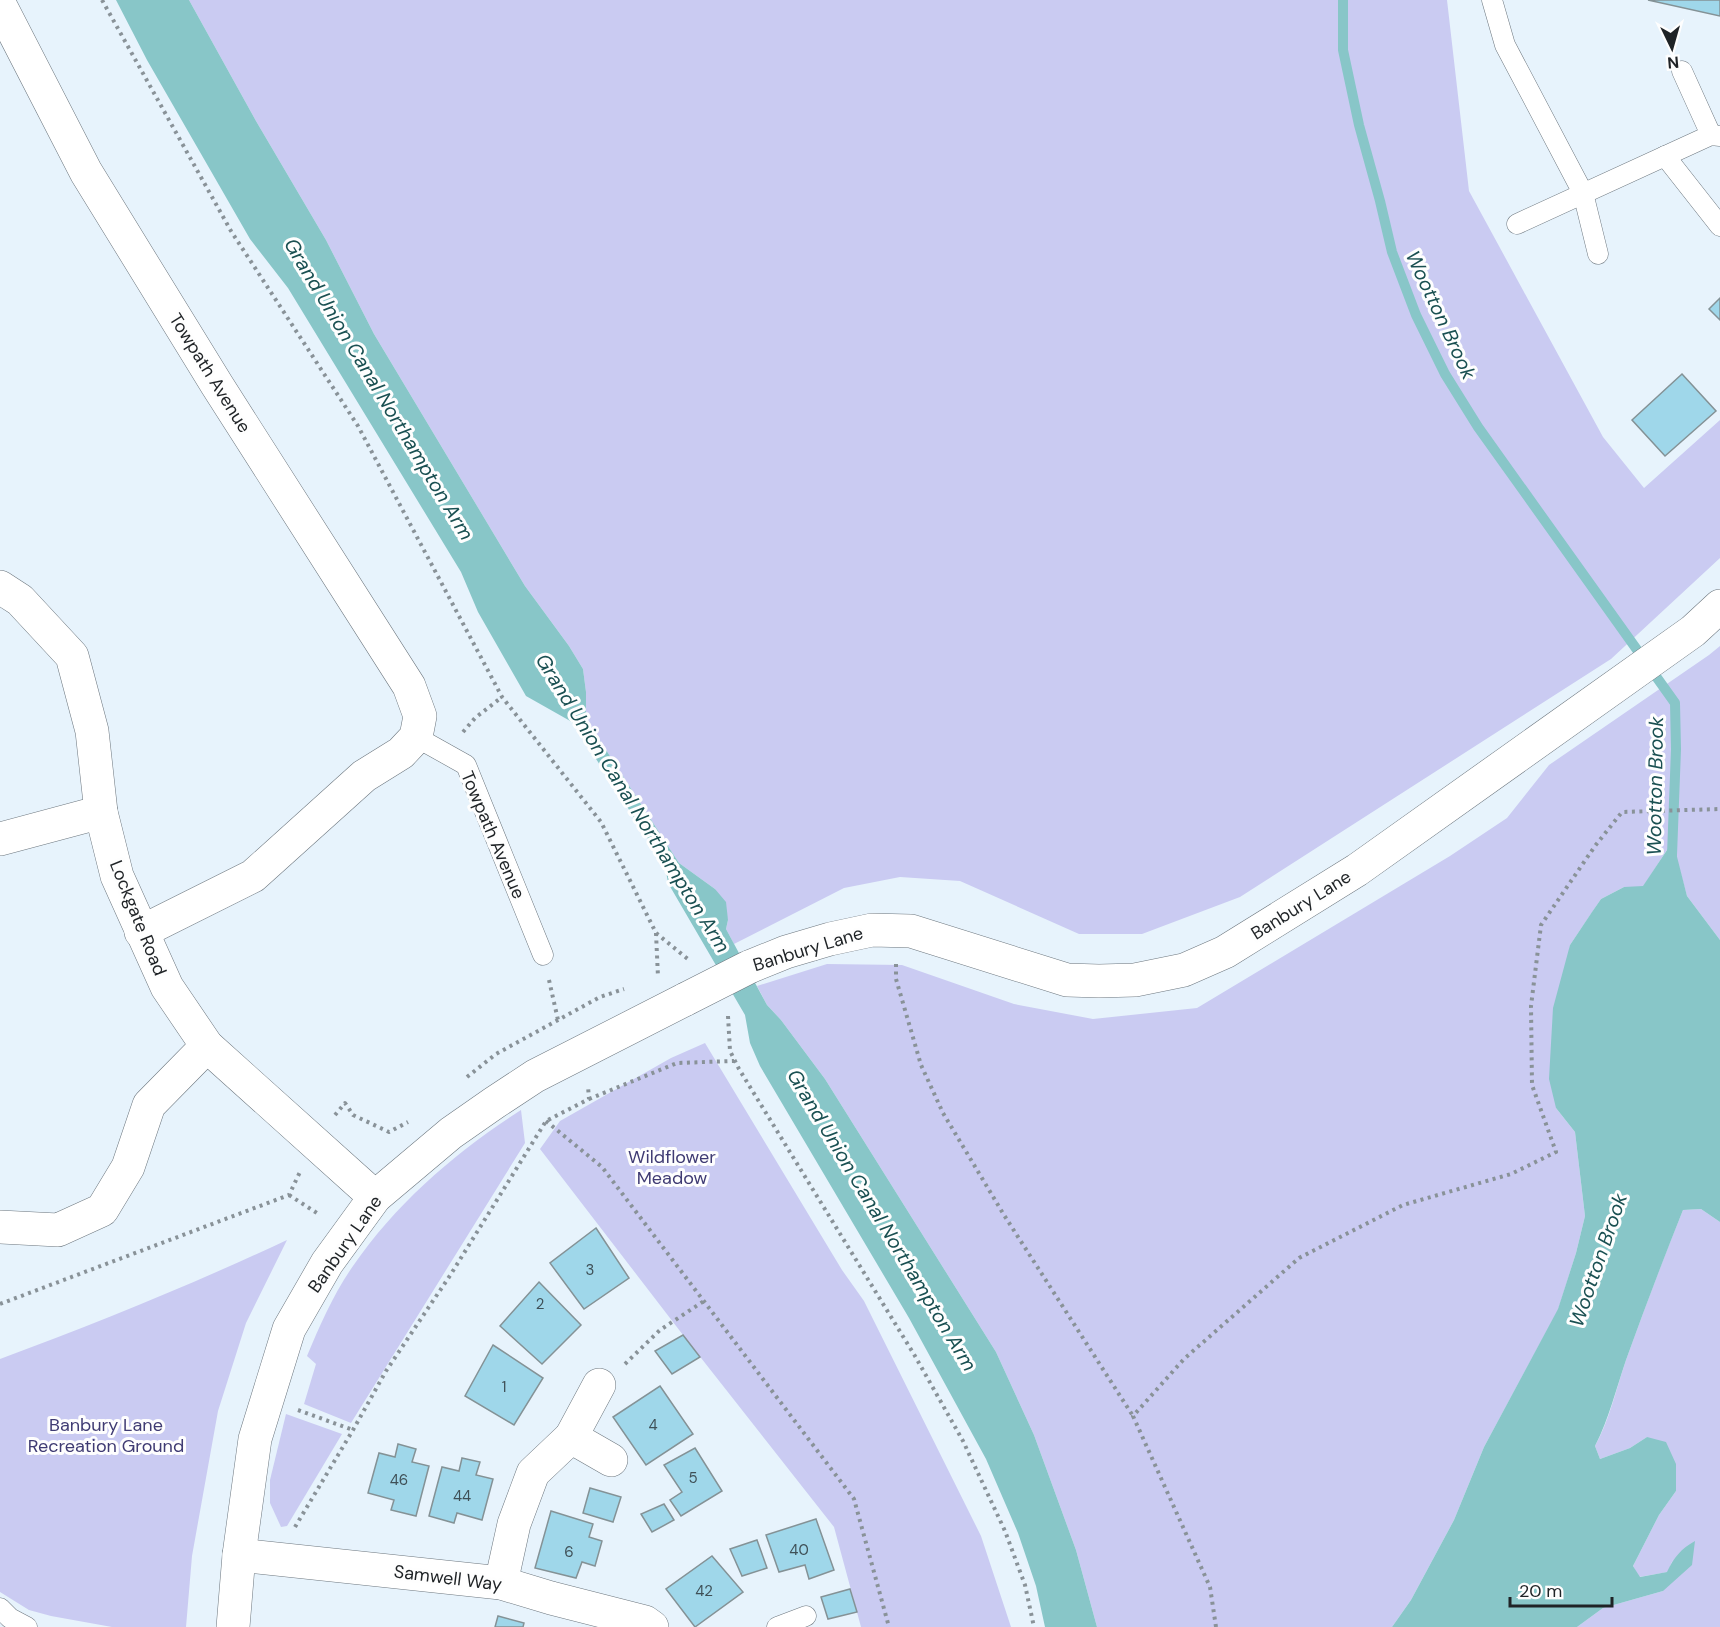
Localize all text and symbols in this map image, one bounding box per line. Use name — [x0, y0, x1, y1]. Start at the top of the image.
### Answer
north arrow — [1642, 18, 1702, 78]
text: N — [1667, 51, 1680, 73]
water label: Grand Union Canal Northampton Arm — [278, 233, 480, 545]
water label: Wootton Brook — [1400, 246, 1483, 384]
street label: Towpath Avenue — [164, 309, 256, 437]
water label: Grand Union Canal Northampton Arm — [530, 649, 736, 957]
water label: Wootton Brook — [1641, 715, 1669, 856]
street label: Towpath Avenue — [455, 767, 531, 903]
street label: Lockgate Road — [104, 857, 172, 979]
street label: Banbury Lane — [1246, 865, 1356, 945]
street label: Banbury Lane — [750, 921, 866, 977]
water label: Grand Union Canal Northampton Arm — [781, 1064, 983, 1376]
park label: Wildflower Meadow — [628, 1145, 716, 1190]
water label: Wootton Brook — [1563, 1189, 1633, 1330]
street label: Banbury Lane — [303, 1190, 387, 1298]
house number: 3 — [586, 1260, 594, 1280]
house number: 2 — [536, 1294, 544, 1314]
house number: 1 — [502, 1377, 506, 1397]
park label: Banbury Lane Recreation Ground — [28, 1413, 184, 1458]
house number: 4 — [648, 1415, 658, 1435]
house number: 5 — [688, 1468, 698, 1488]
house number: 46 — [390, 1470, 408, 1490]
house number: 44 — [453, 1486, 471, 1506]
house number: 40 — [789, 1540, 809, 1560]
house number: 6 — [564, 1542, 574, 1562]
street label: Samwell Way — [393, 1559, 503, 1597]
scale bar — [1510, 1570, 1612, 1608]
text: 20 m — [1519, 1579, 1562, 1603]
house number: 42 — [695, 1581, 713, 1601]

